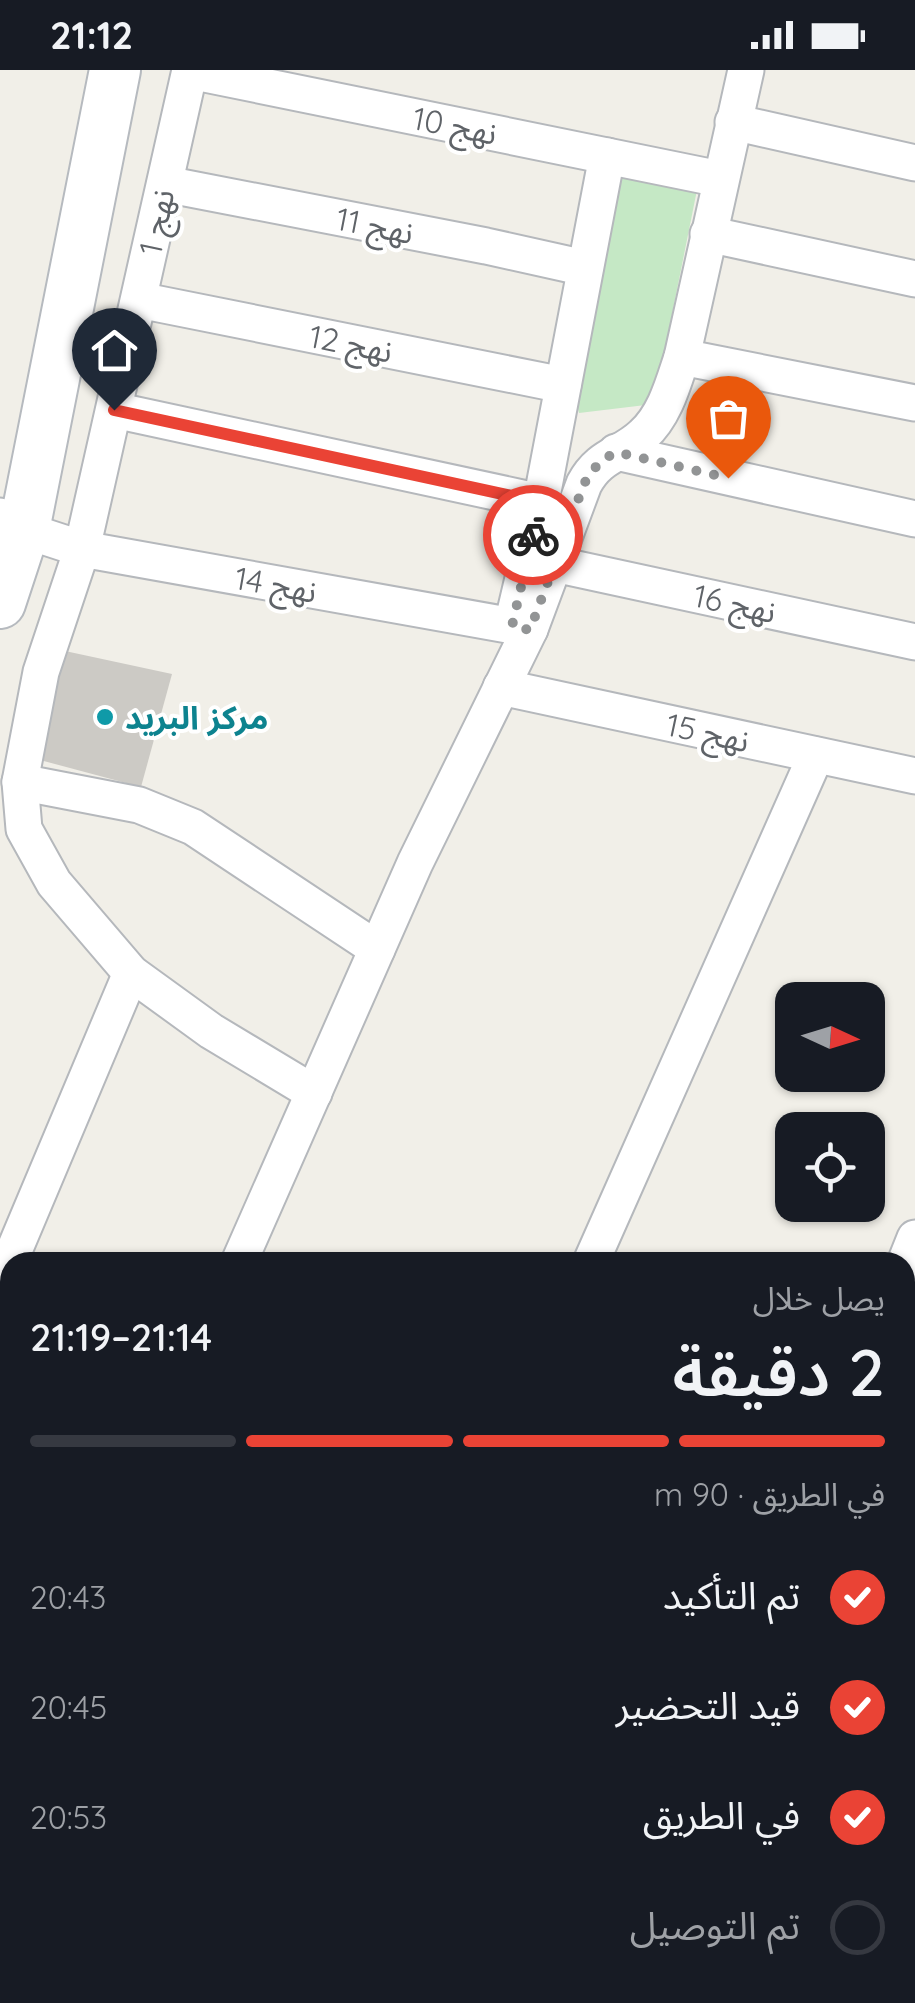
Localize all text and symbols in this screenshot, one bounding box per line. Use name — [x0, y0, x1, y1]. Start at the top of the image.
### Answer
text: 21:12 — [50, 11, 133, 59]
street label: نهج 10 — [408, 97, 501, 158]
street label: نهج 1 — [130, 185, 187, 260]
street label: نهج 11 — [332, 198, 417, 257]
pin — [72, 308, 157, 411]
street label: نهج 12 — [305, 315, 396, 376]
icon: home — [87, 323, 142, 378]
pin — [686, 376, 771, 479]
icon: bag — [701, 391, 756, 446]
courier — [483, 485, 583, 585]
icon: bike — [506, 508, 561, 563]
street label: نهج 14 — [231, 557, 320, 616]
street label: نهج 16 — [689, 575, 780, 636]
place label: مركز البريد — [125, 697, 268, 737]
street label: نهج 15 — [662, 704, 753, 765]
marker: مركز البريد — [94, 706, 116, 728]
north arrow — [775, 982, 885, 1092]
map controls — [775, 982, 885, 1222]
button: locate — [775, 1112, 885, 1222]
text: يصل خلال — [753, 1278, 885, 1318]
text: 21:14–21:19 — [30, 1313, 212, 1361]
text: 2 دقيقة — [673, 1331, 885, 1412]
text: في الطريق · 90 m — [654, 1474, 885, 1514]
icon: check — [830, 1570, 885, 1625]
text: تم التأكيد — [663, 1571, 800, 1619]
text: 20:43 — [30, 1577, 106, 1617]
icon: check — [830, 1680, 885, 1735]
text: قيد التحضير — [616, 1681, 800, 1729]
text: 20:45 — [30, 1687, 107, 1727]
icon: check — [830, 1790, 885, 1845]
text: في الطريق — [643, 1791, 800, 1839]
text: 20:53 — [30, 1797, 107, 1837]
text: تم التوصيل — [630, 1901, 800, 1949]

